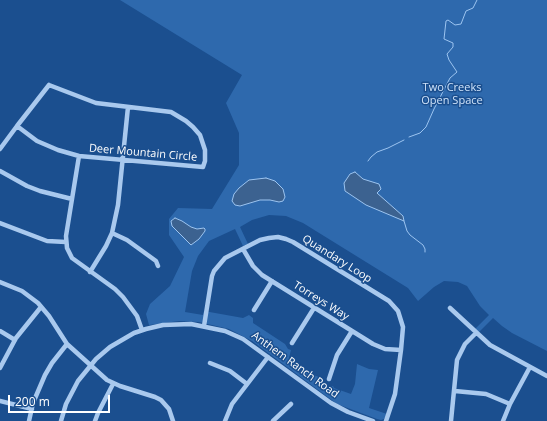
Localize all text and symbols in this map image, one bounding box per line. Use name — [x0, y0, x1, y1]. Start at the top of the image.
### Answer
park label: Two Creeks Open Space — [421, 81, 483, 107]
street label: Deer Mountain Circle — [88, 142, 198, 164]
street label: Quandary Loop — [300, 232, 374, 286]
street label: Torreys Way — [291, 279, 351, 323]
street label: Anthem Ranch Road — [249, 329, 341, 401]
scale bar — [10, 387, 112, 413]
text: 200 m — [15, 393, 50, 410]

